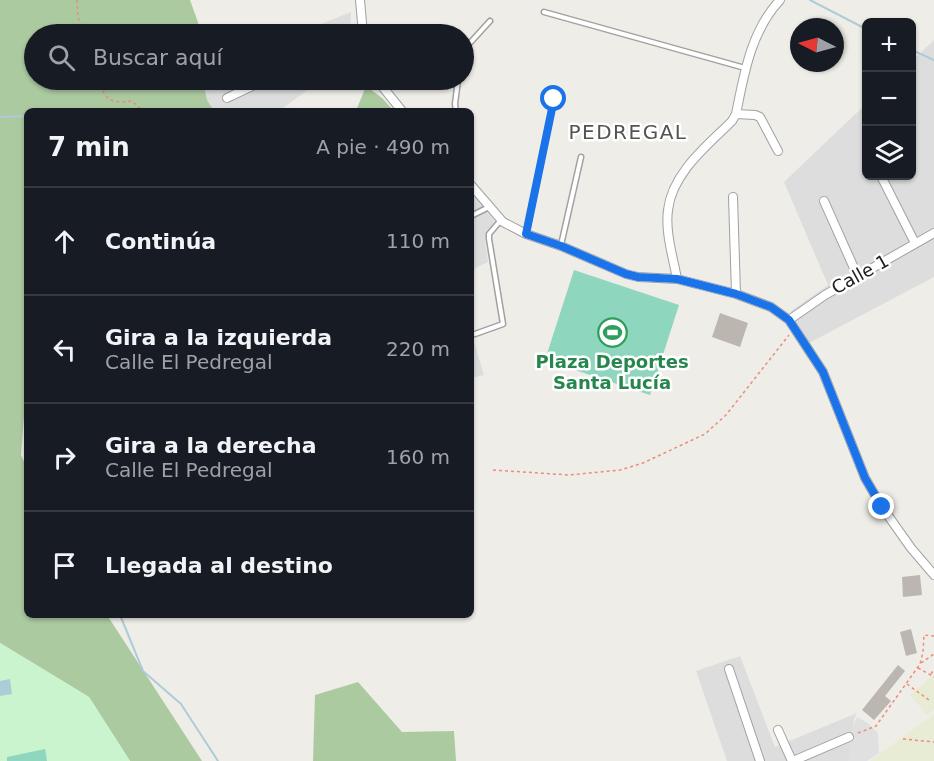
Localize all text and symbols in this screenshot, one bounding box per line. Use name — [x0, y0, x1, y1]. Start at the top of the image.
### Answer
north arrow — [790, 18, 844, 72]
map controls — [862, 18, 916, 180]
button: + — [862, 18, 916, 72]
search box — [24, 24, 474, 90]
icon: search — [45, 41, 78, 74]
text: Buscar aquí — [93, 45, 223, 70]
button: − — [862, 72, 916, 126]
route start — [540, 85, 566, 111]
district label: PEDREGAL — [569, 120, 687, 144]
button: layers — [862, 126, 916, 180]
text: 7 min — [48, 132, 130, 162]
text: A pie · 490 m — [316, 135, 450, 159]
icon: ahead — [48, 225, 81, 258]
text: Continúa — [105, 229, 216, 254]
text: 110 m — [386, 229, 450, 253]
street label: Calle 1 — [828, 250, 892, 298]
sports icon: Plaza Deportes Santa Lucía — [596, 316, 628, 348]
text: Gira a la izquierda — [105, 325, 332, 350]
icon: left — [48, 333, 81, 366]
text: 220 m — [386, 337, 450, 361]
text: Calle El Pedregal — [105, 350, 273, 374]
place label: Plaza Deportes Santa Lucía — [535, 351, 689, 393]
text: Gira a la derecha — [105, 433, 317, 458]
icon: right — [48, 441, 81, 474]
text: 160 m — [386, 445, 450, 469]
text: Calle El Pedregal — [105, 458, 273, 482]
route end — [868, 493, 894, 519]
icon: arrive — [48, 549, 81, 582]
text: Llegada al destino — [105, 553, 333, 578]

